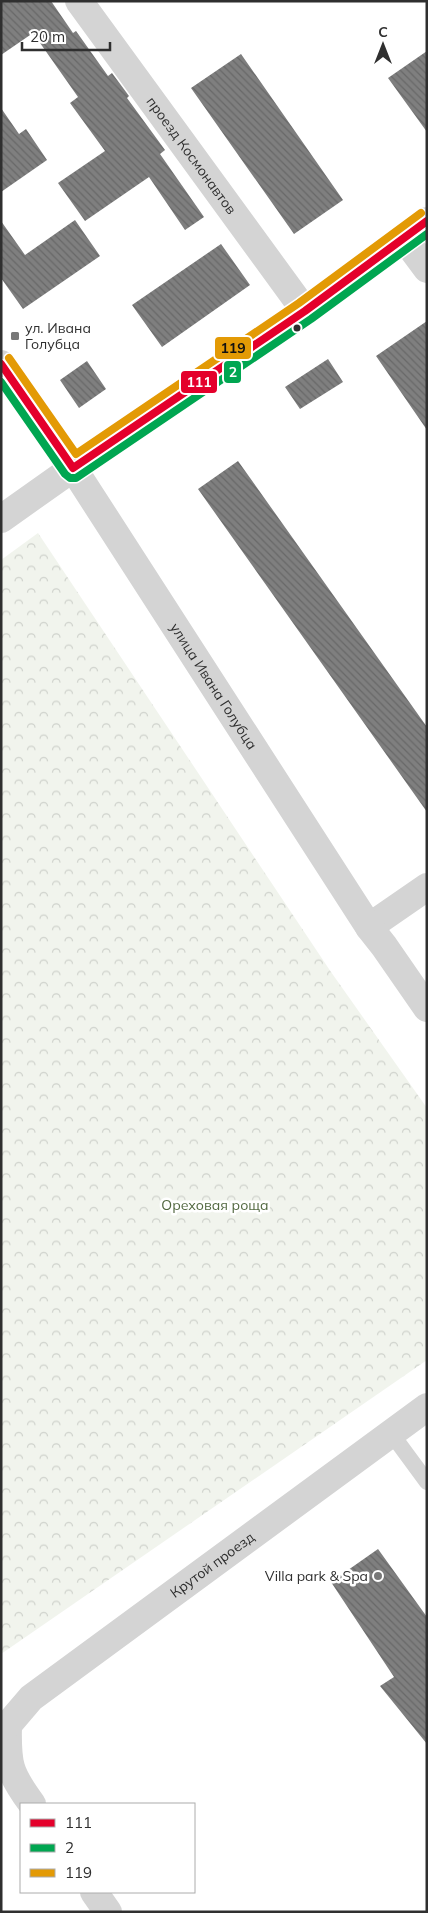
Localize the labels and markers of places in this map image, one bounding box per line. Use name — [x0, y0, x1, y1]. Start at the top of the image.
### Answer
place label: ул. Ивана Голубца — [25, 319, 91, 353]
unlabelled marker — [292, 323, 302, 333]
marker: ул. Ивана Голубца — [9, 330, 21, 342]
place label: Villa park & Spa — [265, 1567, 368, 1585]
marker: Villa park & Spa — [372, 1570, 384, 1582]

